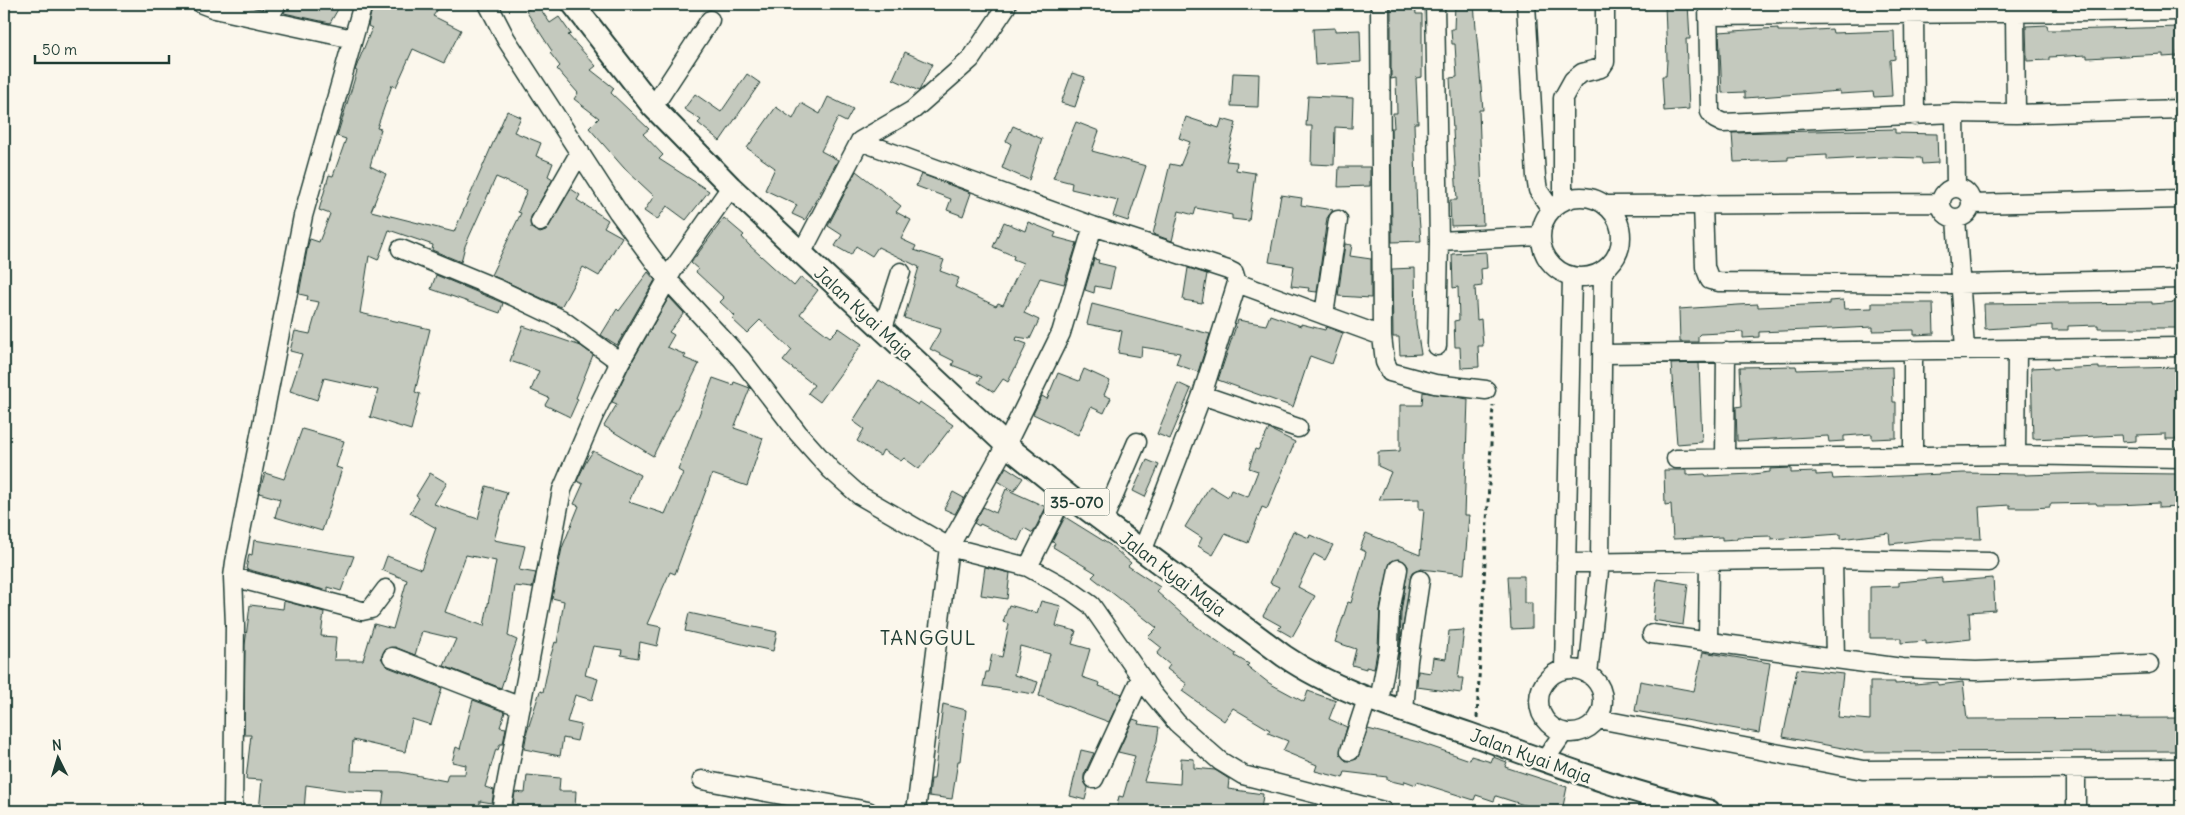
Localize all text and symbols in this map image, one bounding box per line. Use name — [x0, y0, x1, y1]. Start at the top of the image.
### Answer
scale bar — [35, 32, 169, 64]
text: 50 m — [42, 40, 77, 59]
street label: Jalan Kyai Maja — [810, 261, 918, 365]
road number: 35-070 — [1044, 488, 1110, 516]
street label: Jalan Kyai Maja — [1115, 527, 1231, 621]
district label: TANGGUL — [880, 625, 976, 650]
street label: Jalan Kyai Maja — [1467, 723, 1595, 789]
north arrow — [32, 732, 82, 782]
text: N — [51, 736, 62, 754]

